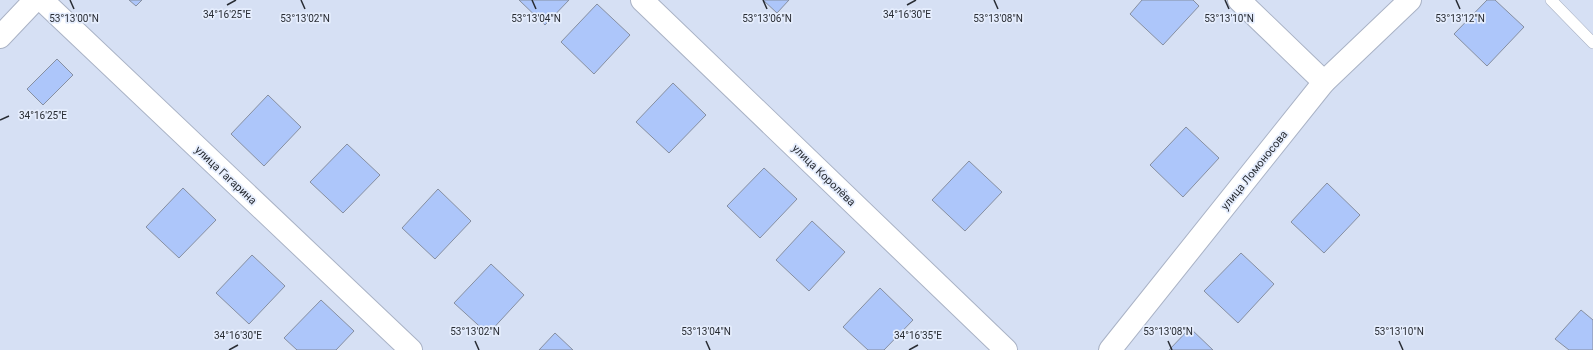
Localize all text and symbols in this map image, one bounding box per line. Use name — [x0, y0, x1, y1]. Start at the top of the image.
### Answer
text: 34°16'25"E — [203, 9, 251, 20]
text: 34°16'30"E — [883, 9, 931, 20]
text: 53°13'00"N — [49, 13, 99, 24]
text: 53°13'02"N — [280, 13, 330, 24]
text: 53°13'04"N — [511, 13, 561, 24]
text: 53°13'06"N — [742, 13, 792, 24]
text: 53°13'08"N — [973, 13, 1023, 24]
text: 53°13'10"N — [1204, 13, 1254, 24]
text: 53°13'12"N — [1435, 13, 1485, 24]
text: 34°16'25"E — [19, 110, 67, 121]
street label: улица Ломоносова — [1218, 128, 1290, 213]
street label: улица Королёва — [789, 142, 858, 209]
street label: улица Гагарина — [192, 144, 259, 207]
text: 53°13'02"N — [450, 326, 500, 337]
text: 53°13'04"N — [681, 326, 731, 337]
text: 53°13'08"N — [1143, 326, 1193, 337]
text: 53°13'10"N — [1374, 326, 1424, 337]
text: 34°16'30"E — [214, 330, 262, 341]
text: 34°16'35"E — [894, 330, 942, 341]

